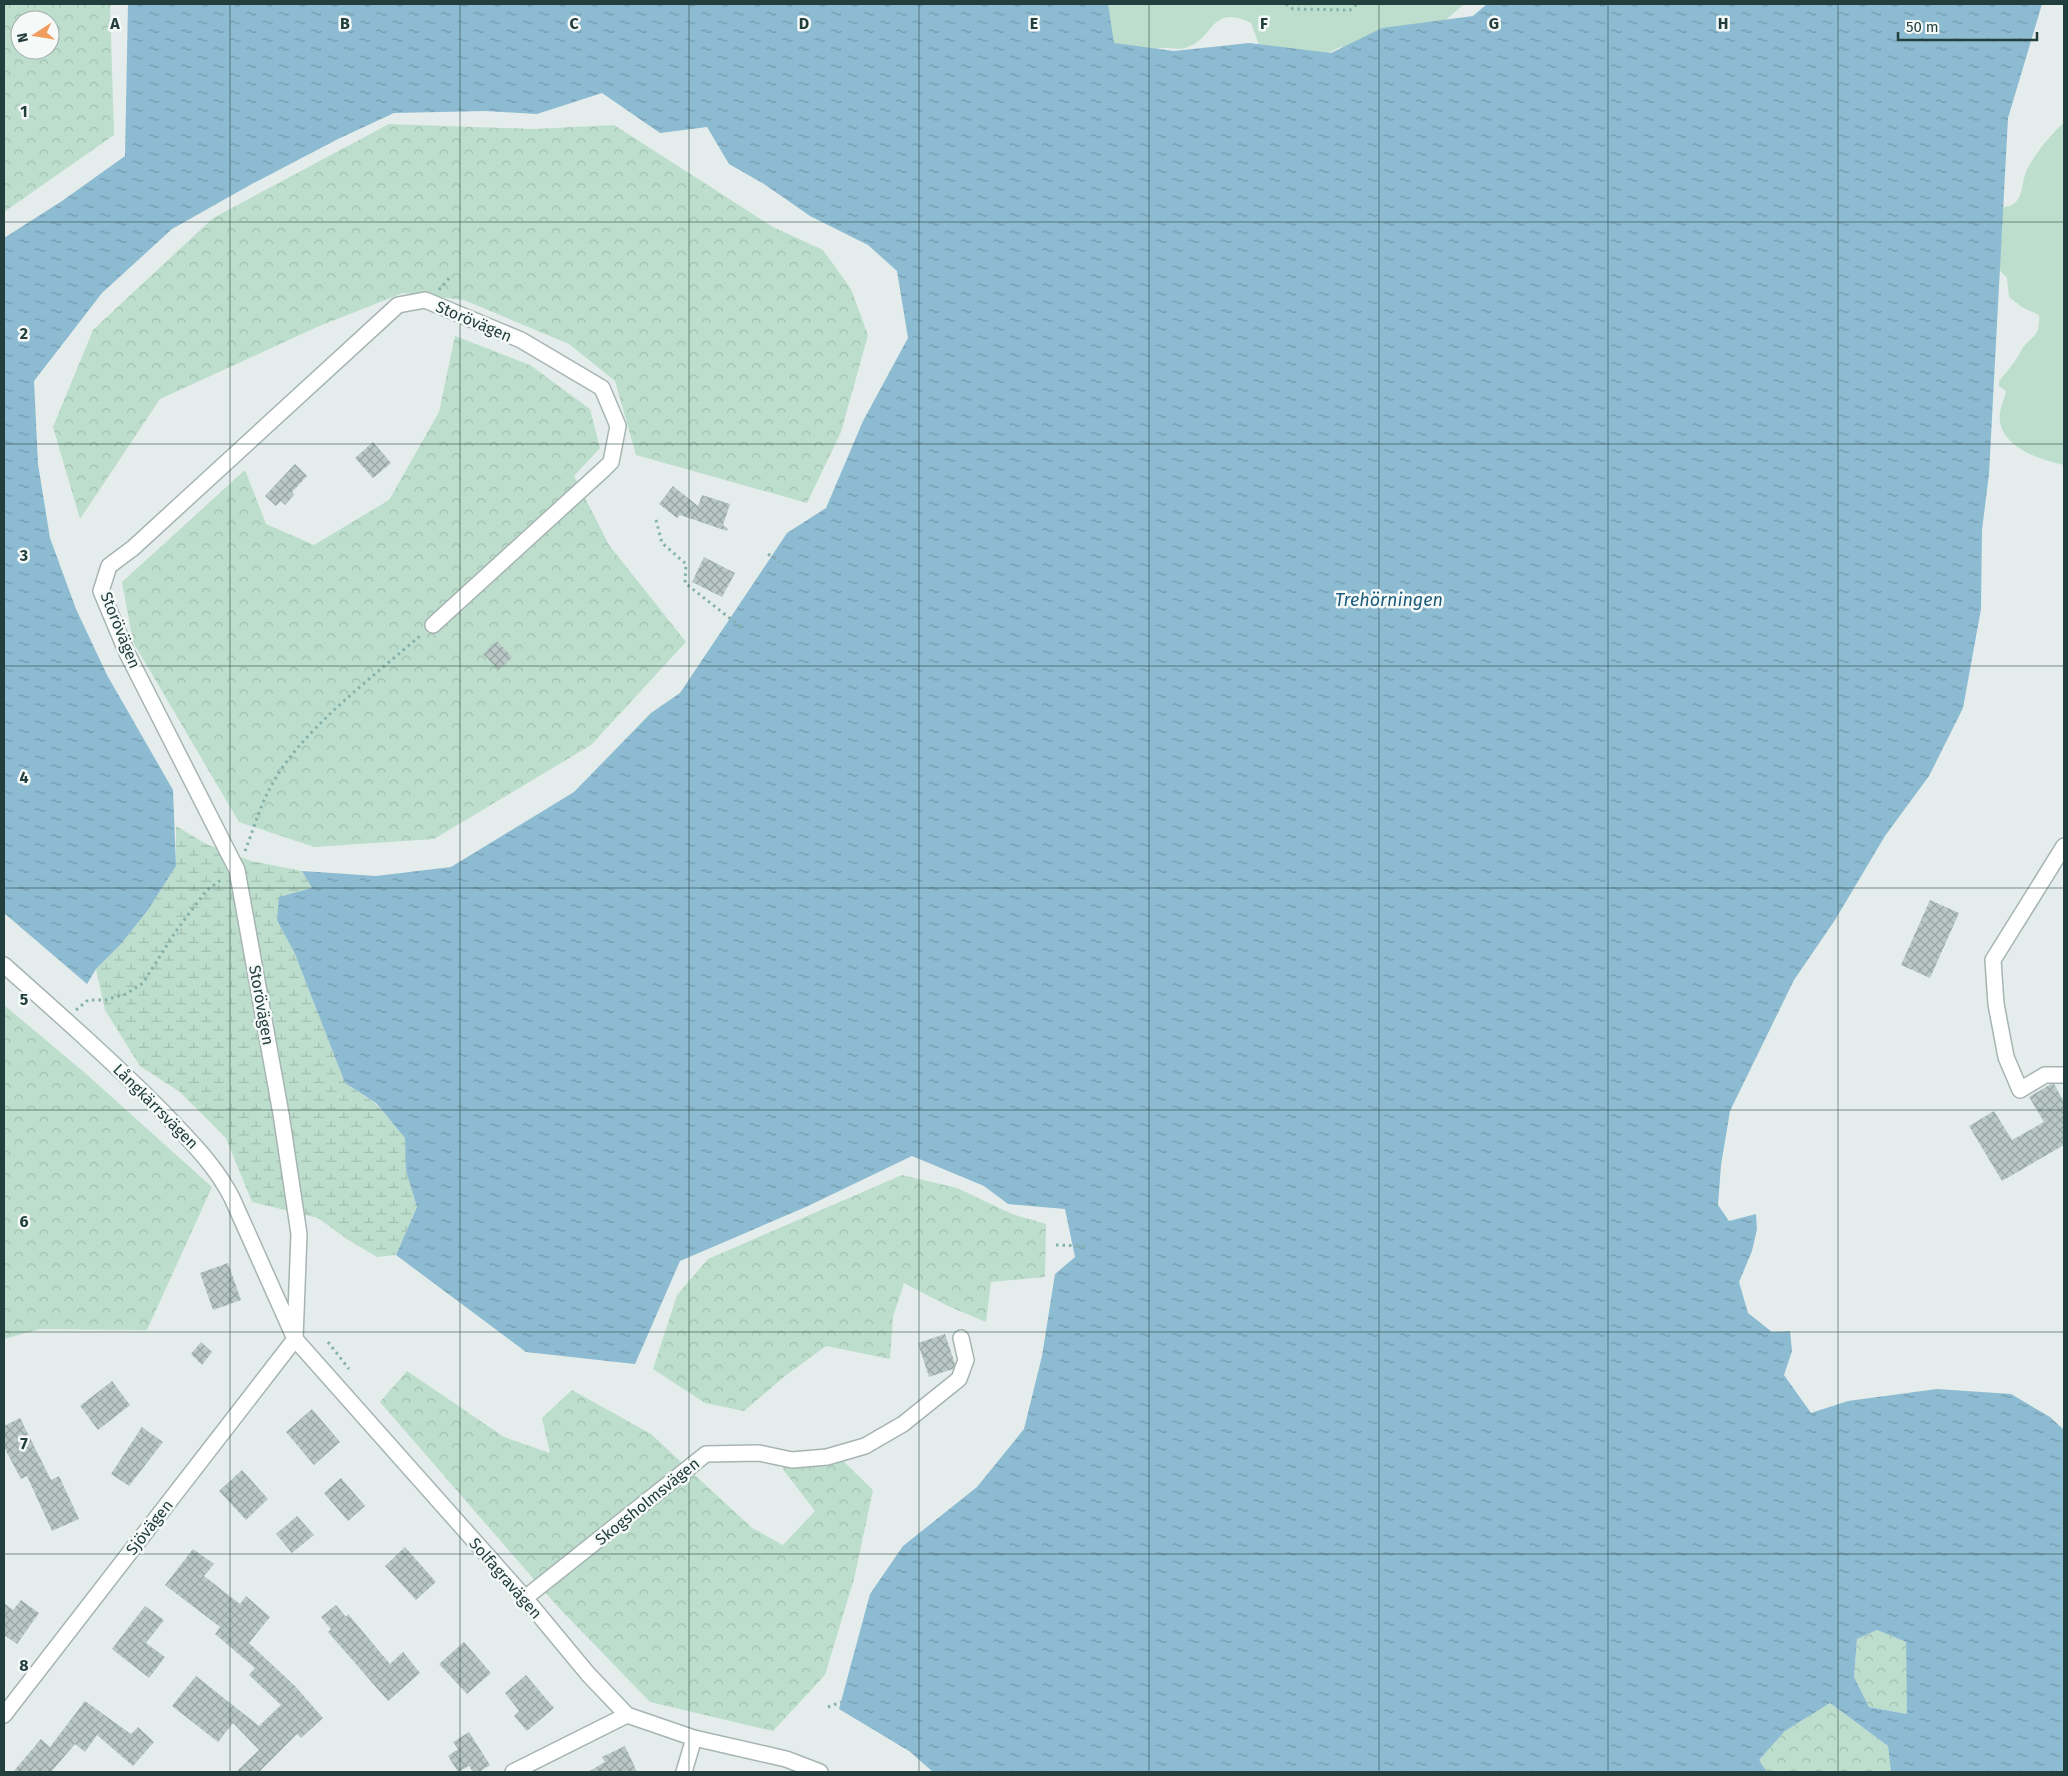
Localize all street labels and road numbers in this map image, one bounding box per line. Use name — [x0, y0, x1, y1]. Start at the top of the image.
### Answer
street label: Storövägen — [433, 297, 515, 346]
street label: Storövägen — [97, 589, 144, 671]
street label: Storövägen — [245, 964, 278, 1047]
street label: Långkärrsvägen — [109, 1060, 202, 1153]
street label: Skogsholmsvägen — [591, 1454, 703, 1549]
street label: Sjövägen — [122, 1496, 177, 1559]
street label: Solfagravägen — [465, 1534, 546, 1623]

